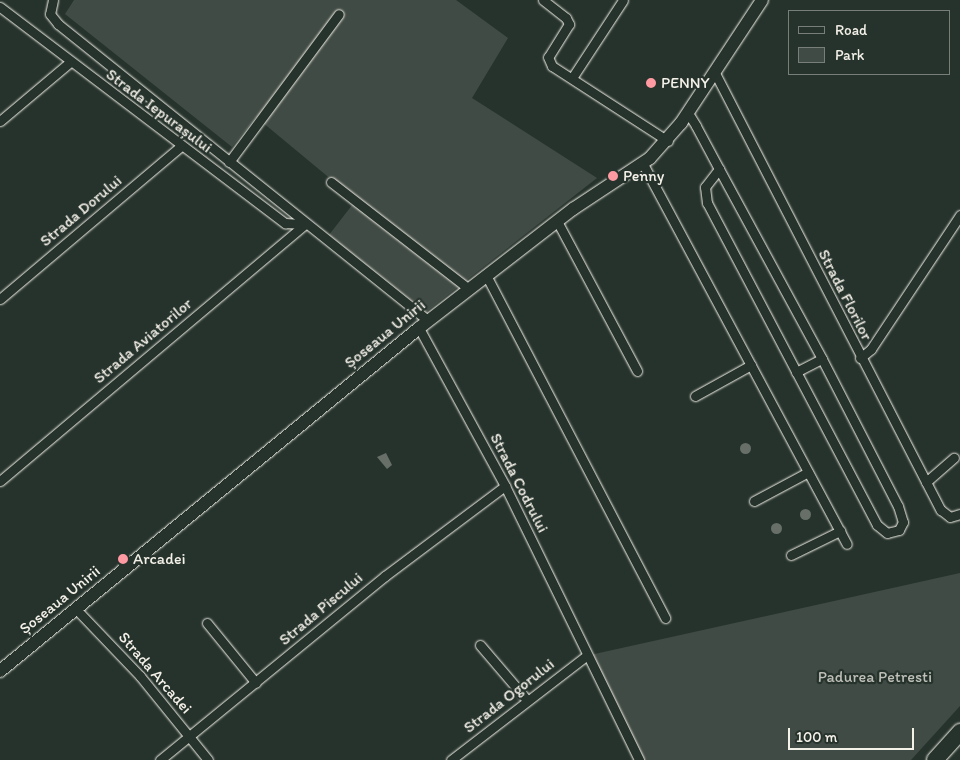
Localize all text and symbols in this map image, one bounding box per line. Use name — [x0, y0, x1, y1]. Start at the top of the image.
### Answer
legend — [788, 10, 950, 75]
text: Road — [835, 21, 867, 39]
text: Park — [835, 46, 865, 64]
street label: Strada Iepurașului — [102, 65, 216, 157]
place label: PENNY — [661, 73, 710, 93]
marker: PENNY — [645, 77, 657, 89]
place label: Penny — [623, 166, 664, 186]
marker: Penny — [607, 170, 619, 182]
street label: Strada Dorului — [36, 171, 126, 251]
street label: Strada Florilor — [814, 246, 876, 344]
street label: Strada Aviatorilor — [90, 294, 196, 388]
street label: Șoseaua Unirii — [341, 296, 429, 372]
street label: Strada Codrului — [486, 430, 552, 536]
place label: Arcadei — [133, 549, 186, 569]
marker: Arcadei — [117, 553, 129, 565]
street label: Șoseaua Unirii — [16, 562, 104, 638]
street label: Strada Piscului — [275, 568, 367, 650]
street label: Strada Arcadei — [114, 628, 196, 718]
street label: Strada Ogorului — [460, 655, 558, 737]
park label: Padurea Petresti — [818, 667, 932, 687]
scale bar — [790, 718, 916, 750]
text: 100 m — [796, 728, 837, 746]

